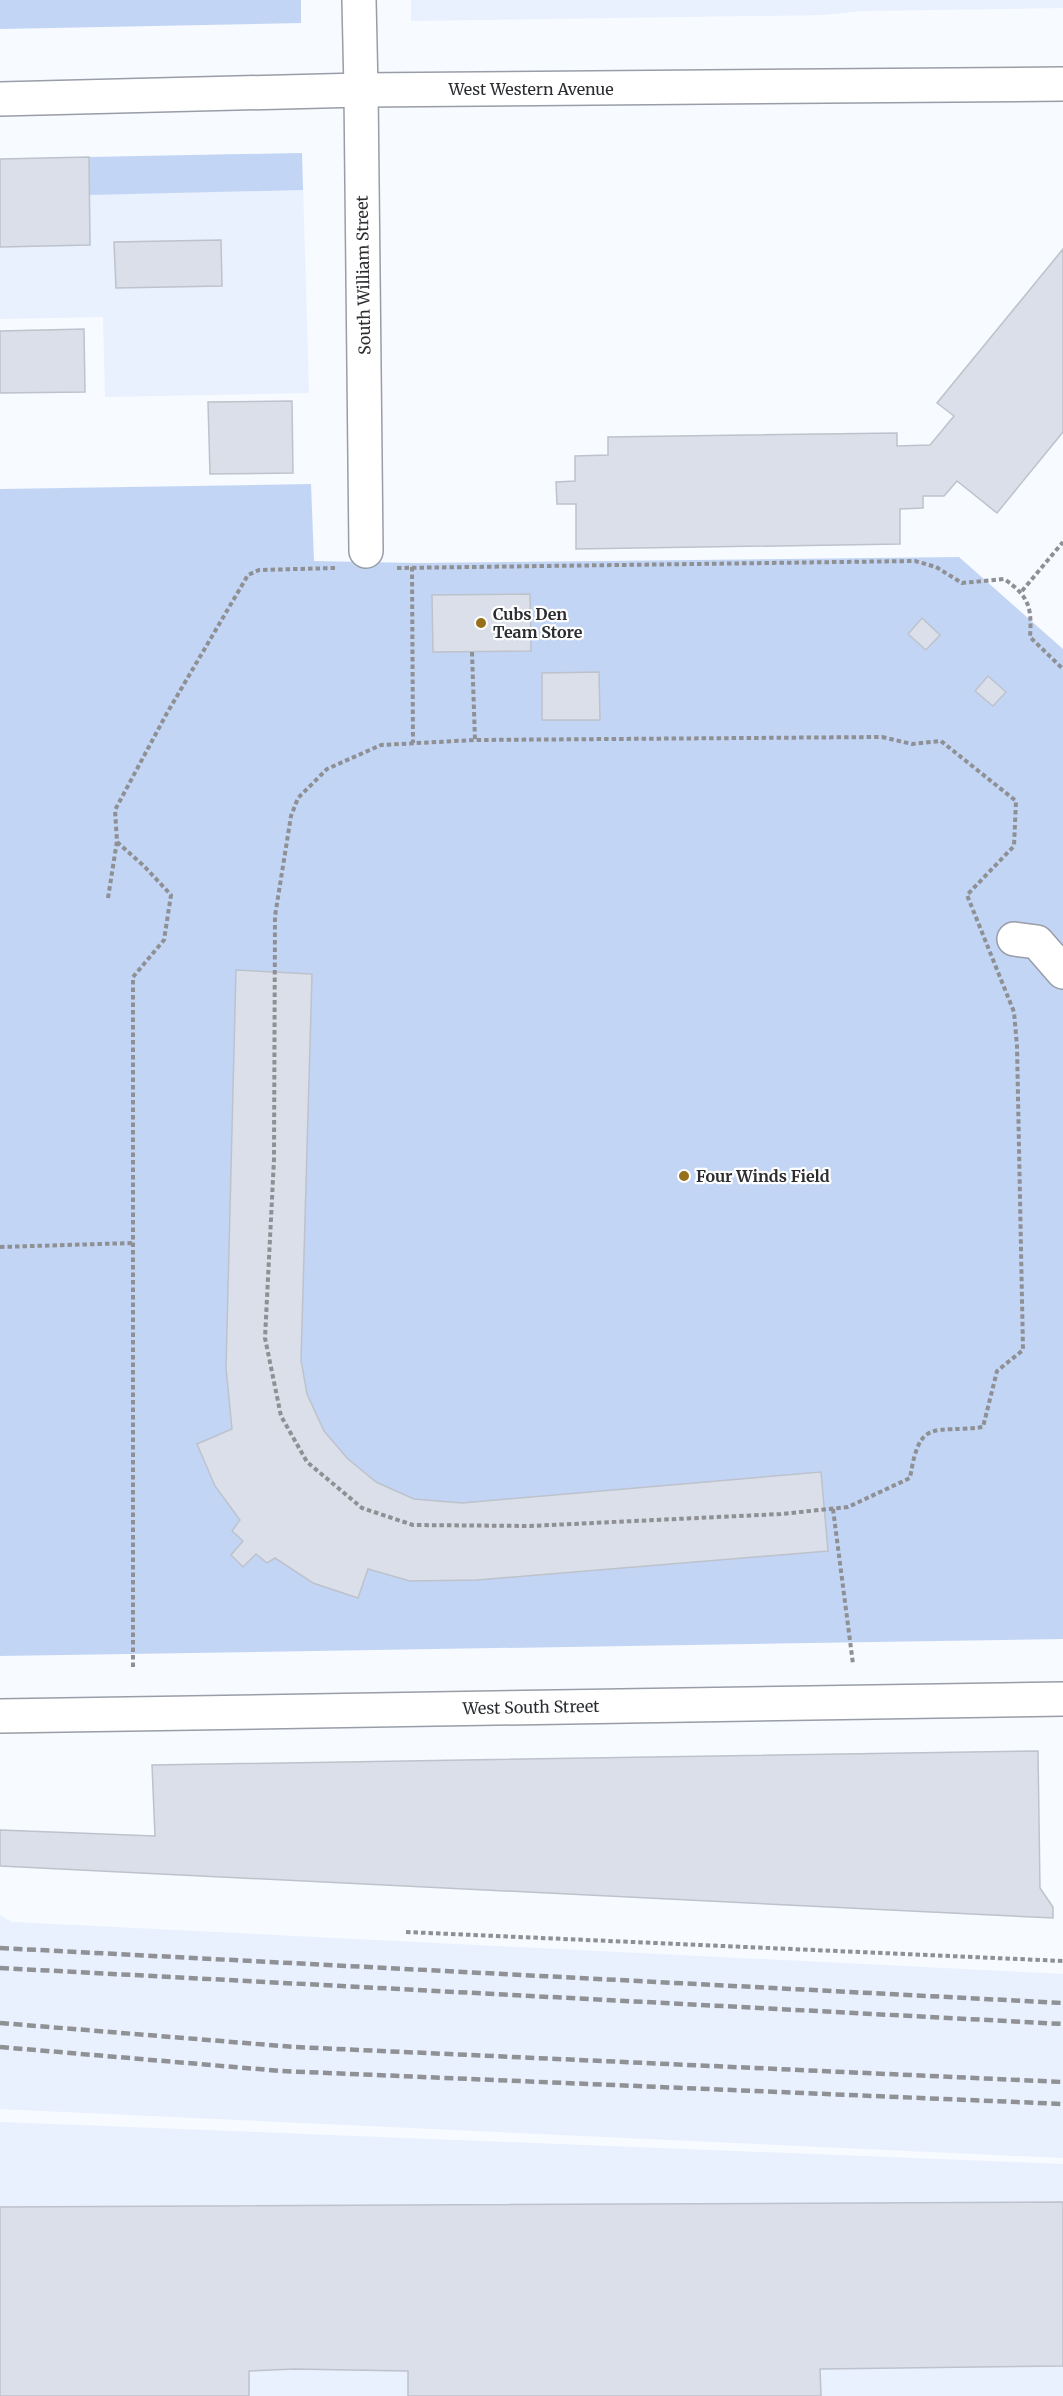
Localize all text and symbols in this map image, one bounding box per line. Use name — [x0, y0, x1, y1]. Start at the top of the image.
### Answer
street label: West Western Avenue — [447, 79, 614, 99]
street label: South William Street — [352, 194, 374, 355]
place label: Cubs Den Team Store — [493, 604, 583, 642]
marker: Cubs Den Team Store — [474, 616, 488, 630]
place label: Four Winds Field — [696, 1166, 830, 1186]
marker: Four Winds Field — [677, 1169, 691, 1183]
street label: West South Street — [461, 1696, 600, 1718]

